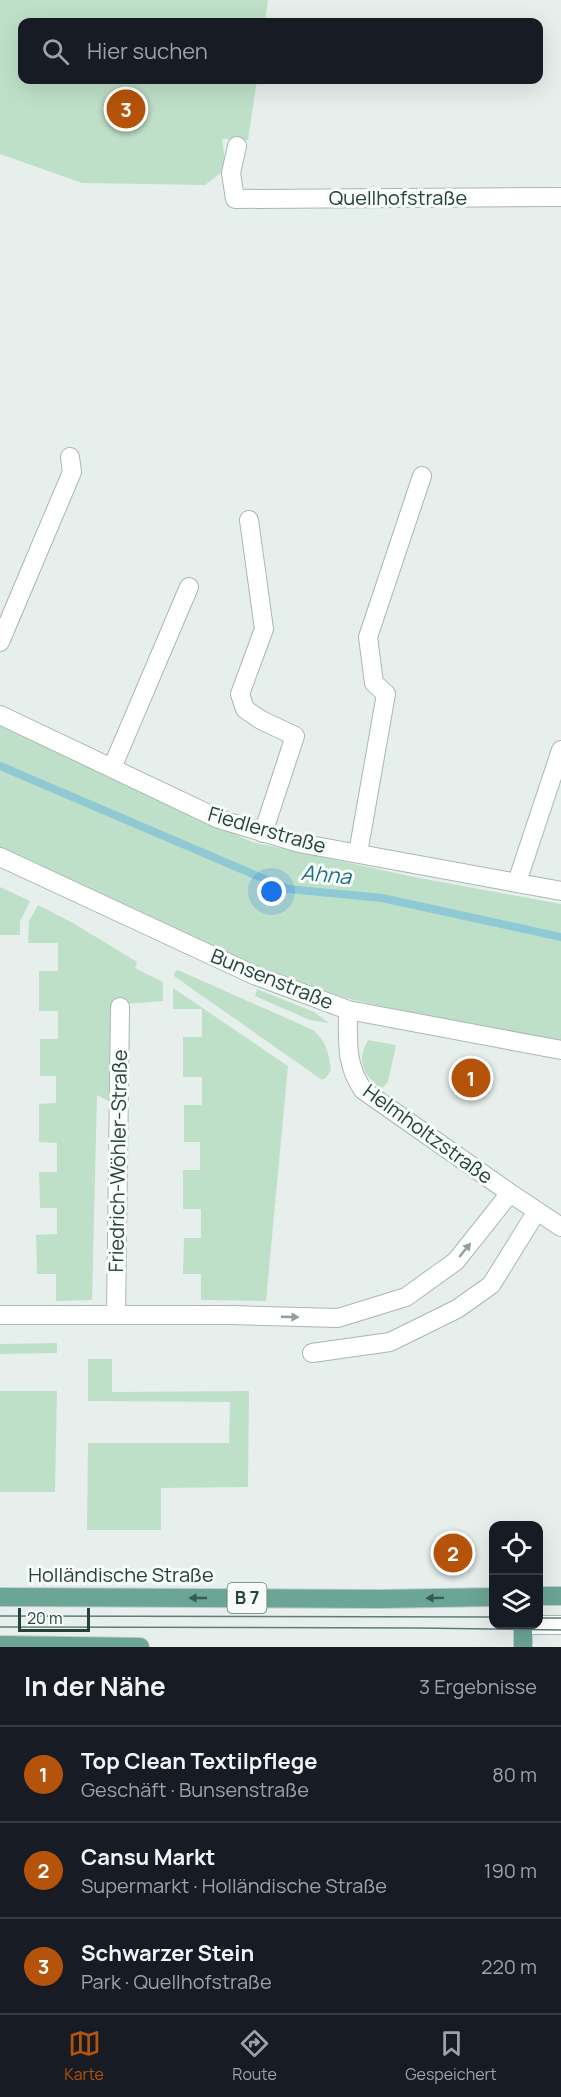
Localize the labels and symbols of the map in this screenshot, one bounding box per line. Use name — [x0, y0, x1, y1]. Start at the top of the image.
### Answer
pin: 3 — [106, 86, 146, 132]
street label: Quellhofstraße — [329, 184, 467, 211]
street label: Fiedlerstraße — [205, 800, 329, 859]
water label: Ahna — [300, 858, 353, 890]
your location — [257, 877, 286, 906]
street label: Bunsenstraße — [207, 942, 337, 1015]
street label: Friedrich-Wöhler-Straße — [102, 1049, 133, 1273]
pin: 1 — [452, 1056, 490, 1100]
street label: Helmholtzstraße — [358, 1077, 499, 1190]
one-way arrow — [458, 1242, 471, 1258]
one-way arrow — [280, 1312, 299, 1321]
pin: 2 — [434, 1530, 472, 1576]
street label: Holländische Straße — [28, 1561, 214, 1588]
road number: B 7 — [228, 1583, 266, 1613]
one-way arrow — [189, 1593, 208, 1603]
one-way arrow — [426, 1593, 445, 1603]
scale bar — [18, 1605, 90, 1632]

